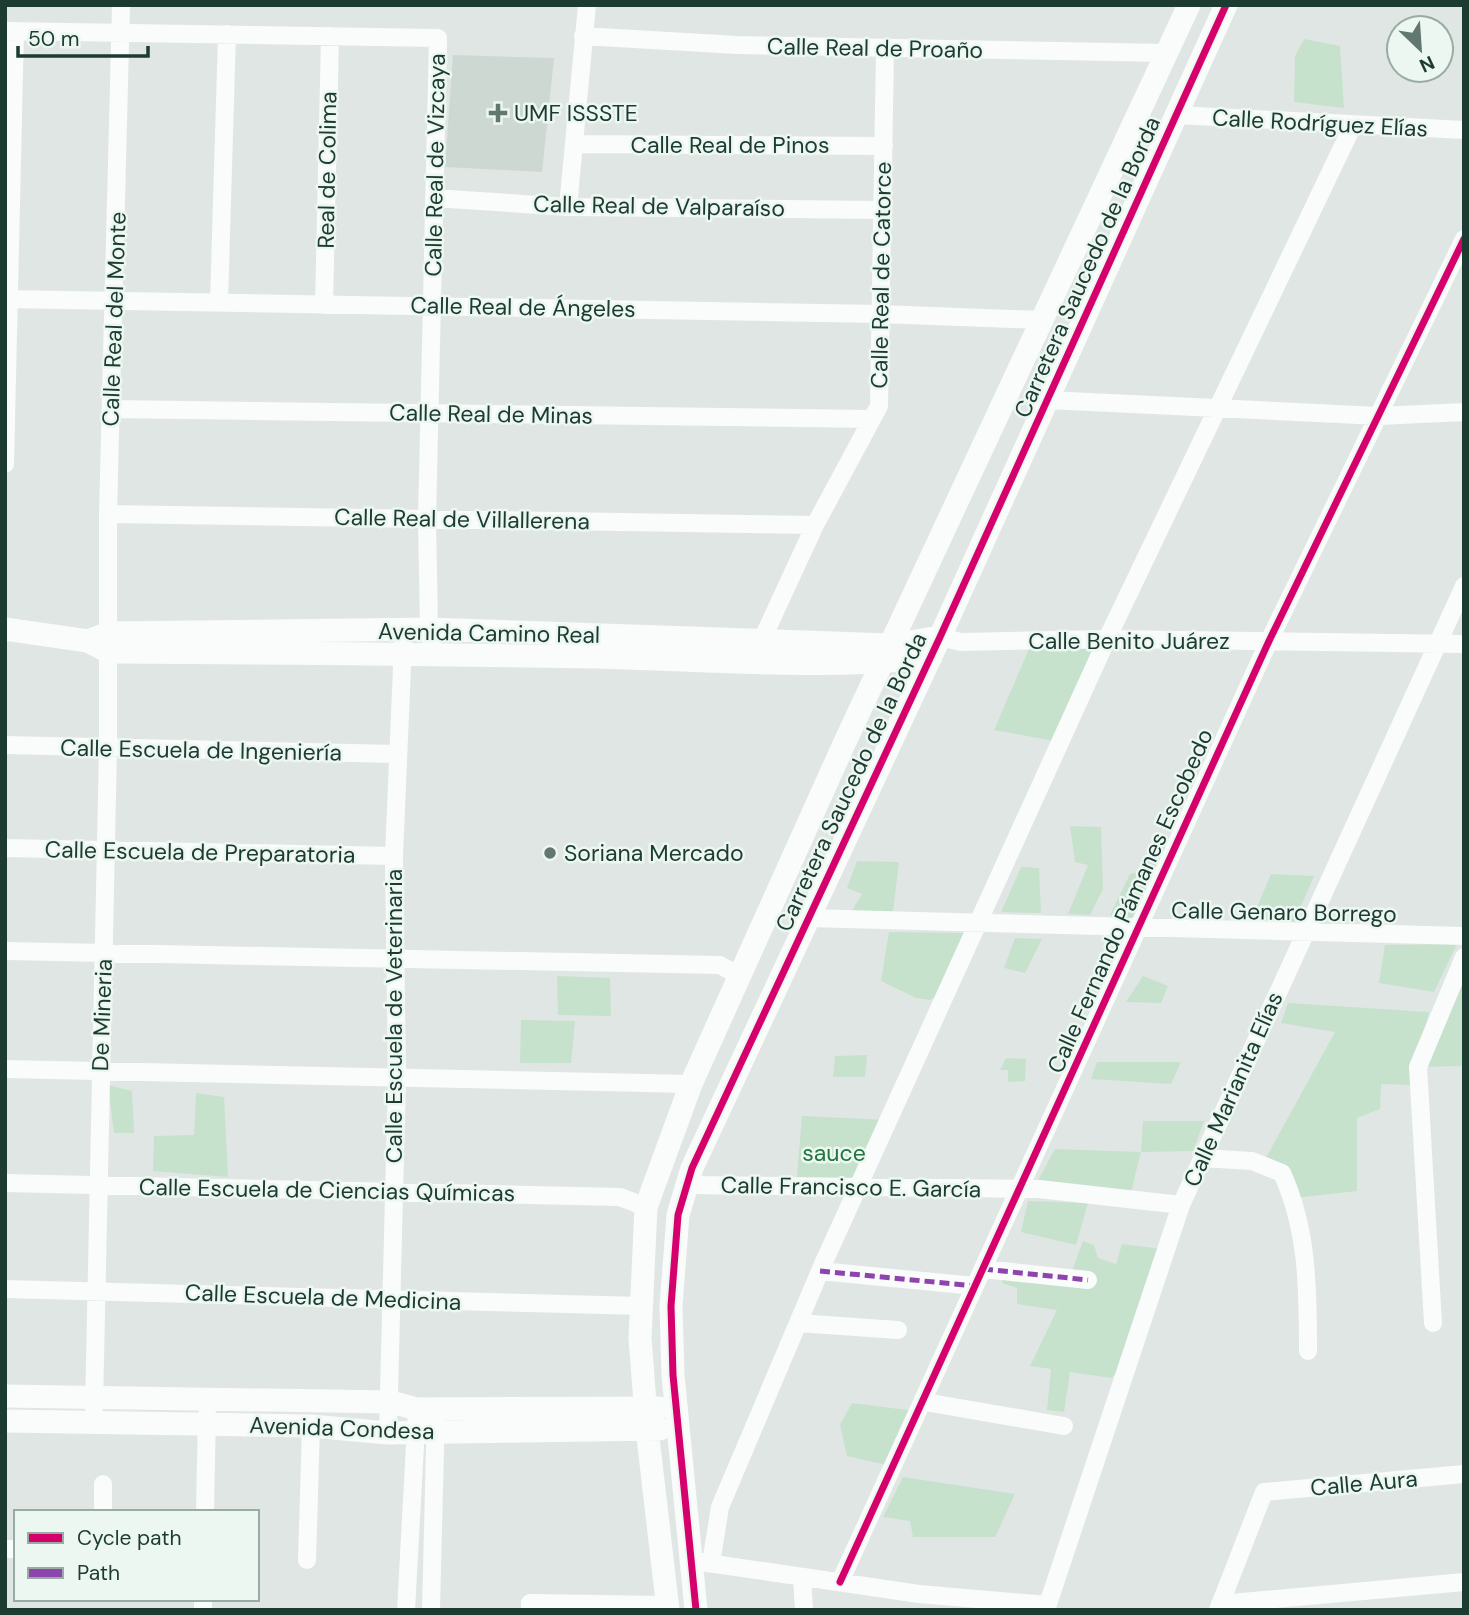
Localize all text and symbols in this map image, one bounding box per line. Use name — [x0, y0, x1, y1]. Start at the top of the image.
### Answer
scale bar — [18, 14, 147, 58]
north arrow — [1385, 14, 1455, 84]
text: 50 m — [28, 25, 79, 53]
street label: Calle Real de Proaño — [767, 31, 983, 65]
text: N — [1415, 50, 1439, 78]
street label: Calle Real de Vizcaya — [418, 53, 452, 277]
street label: Real de Colima — [311, 91, 343, 249]
place label: UMF ISSSTE — [514, 98, 638, 128]
street label: Calle Rodríguez Elías — [1211, 102, 1429, 144]
marker: UMF ISSSTE — [488, 103, 508, 123]
street label: Carretera Saucedo de la Borda — [1007, 112, 1167, 422]
street label: Calle Real de Pinos — [630, 130, 830, 160]
street label: Calle Real de Catorce — [864, 161, 898, 389]
street label: Calle Real de Valparaíso — [533, 189, 785, 223]
street label: Calle Real del Monte — [95, 211, 133, 427]
street label: Calle Real de Ángeles — [410, 290, 636, 324]
street label: Calle Real de Minas — [389, 397, 593, 431]
street label: Calle Real de Villallerena — [334, 502, 590, 536]
street label: Avenida Camino Real — [378, 616, 600, 650]
street label: Calle Benito Juárez — [1028, 626, 1230, 656]
street label: Carretera Saucedo de la Borda — [768, 628, 934, 936]
street label: Calle Fernando Pámanes Escobedo — [1040, 724, 1220, 1078]
street label: Calle Escuela de Ingeniería — [60, 733, 342, 767]
street label: Calle Escuela de Preparatoria — [44, 834, 356, 870]
place label: Soriana Mercado — [564, 838, 744, 868]
marker: Soriana Mercado — [542, 845, 558, 861]
street label: Calle Escuela de Veterinaria — [379, 869, 409, 1163]
street label: Calle Genaro Borrego — [1171, 895, 1397, 929]
street label: De Mineria — [85, 958, 119, 1072]
street label: Calle Marianita Elías — [1176, 987, 1290, 1191]
park label: sauce — [802, 1138, 866, 1168]
street label: Calle Francisco E. García — [720, 1170, 982, 1204]
street label: Calle Escuela de Ciencias Químicas — [139, 1172, 515, 1208]
street label: Calle Escuela de Medicina — [184, 1277, 462, 1317]
street label: Avenida Condesa — [249, 1410, 435, 1446]
street label: Calle Aura — [1309, 1463, 1419, 1503]
legend — [14, 1510, 259, 1601]
text: Cycle path — [77, 1524, 182, 1552]
text: Path — [77, 1559, 120, 1587]

